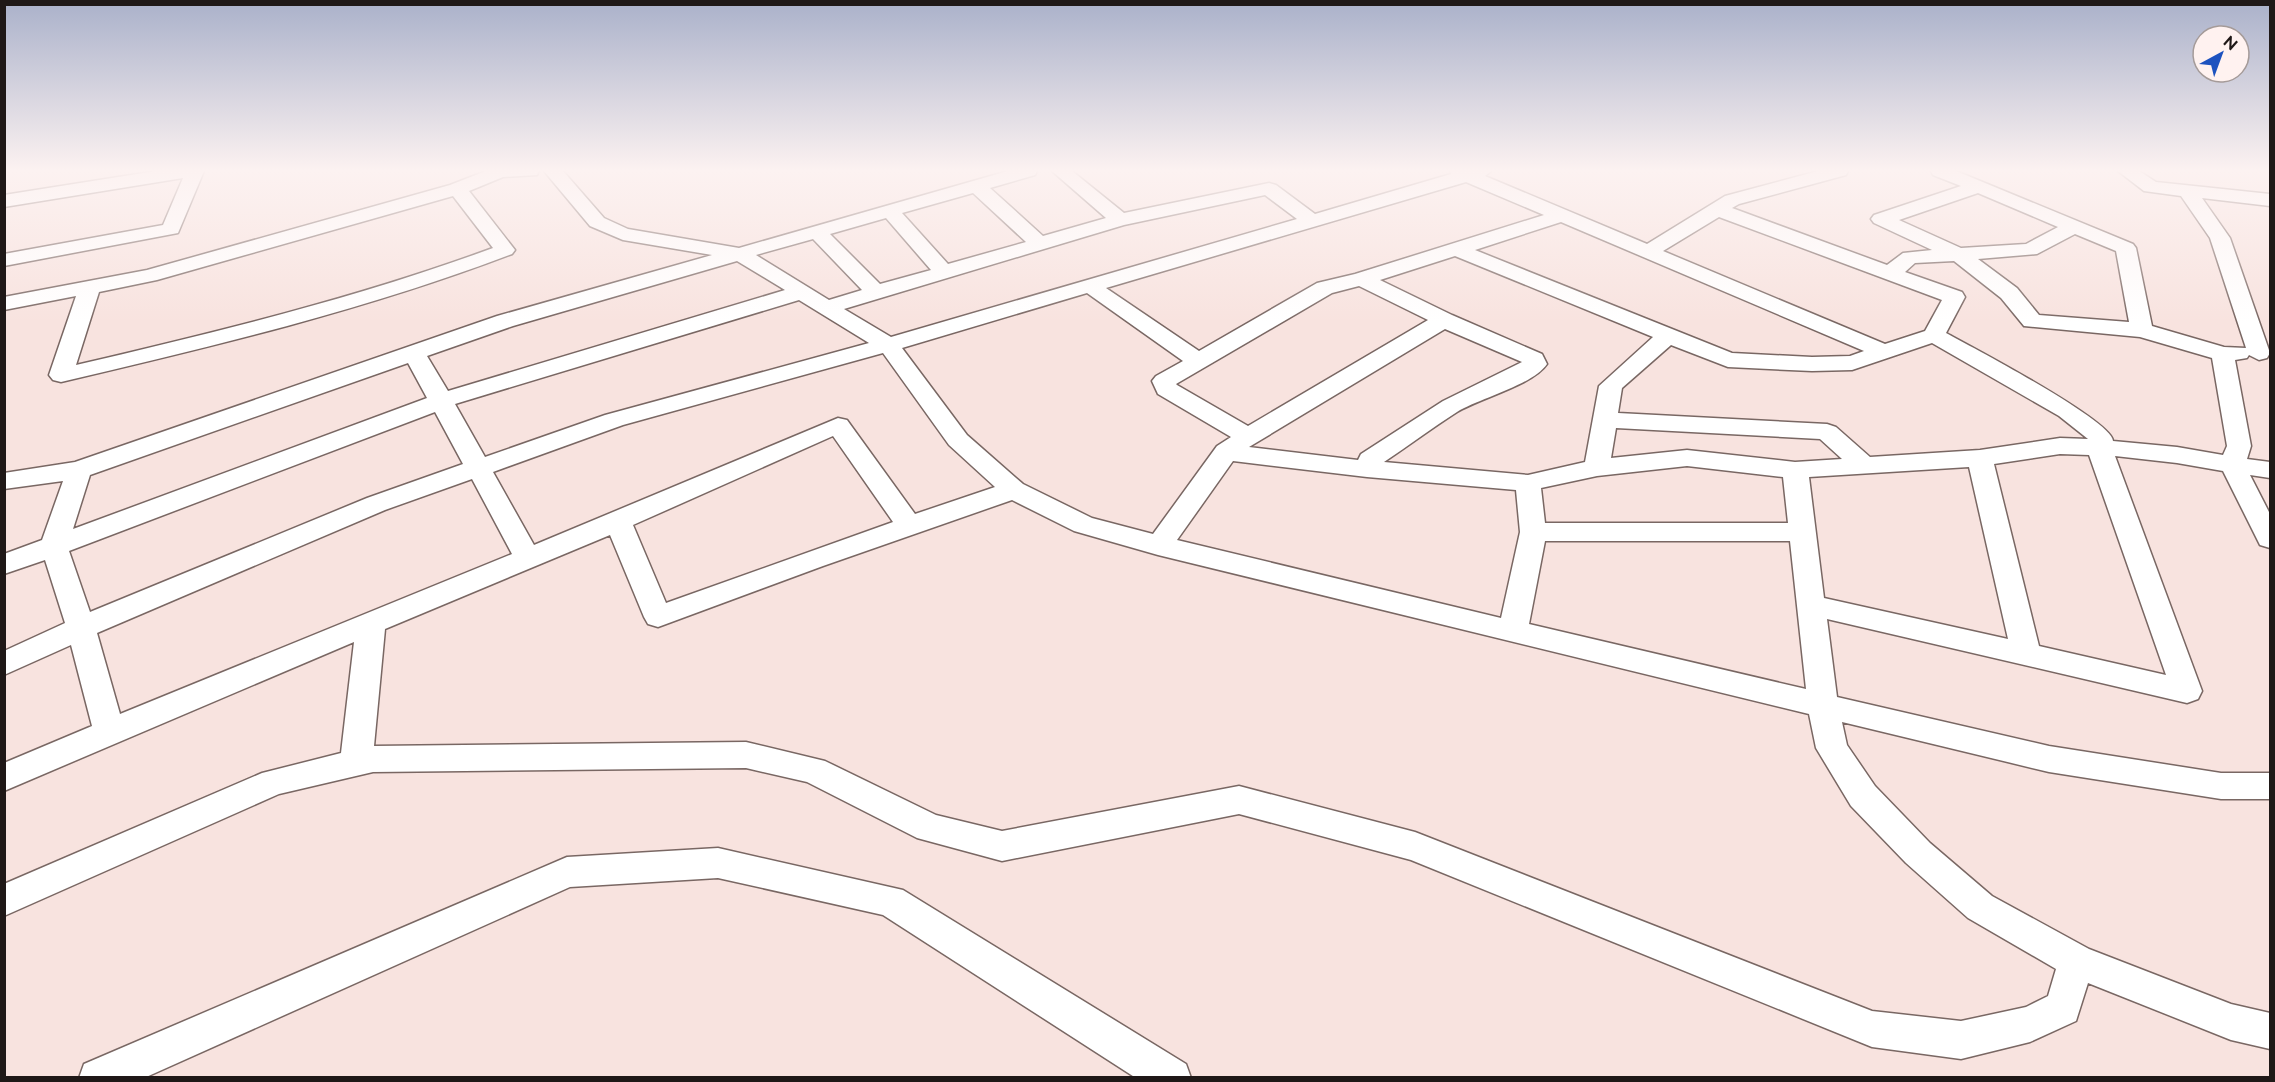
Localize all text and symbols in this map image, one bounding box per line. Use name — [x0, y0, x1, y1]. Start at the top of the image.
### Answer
north arrow — [2191, 24, 2251, 84]
text: N — [2220, 32, 2241, 54]

